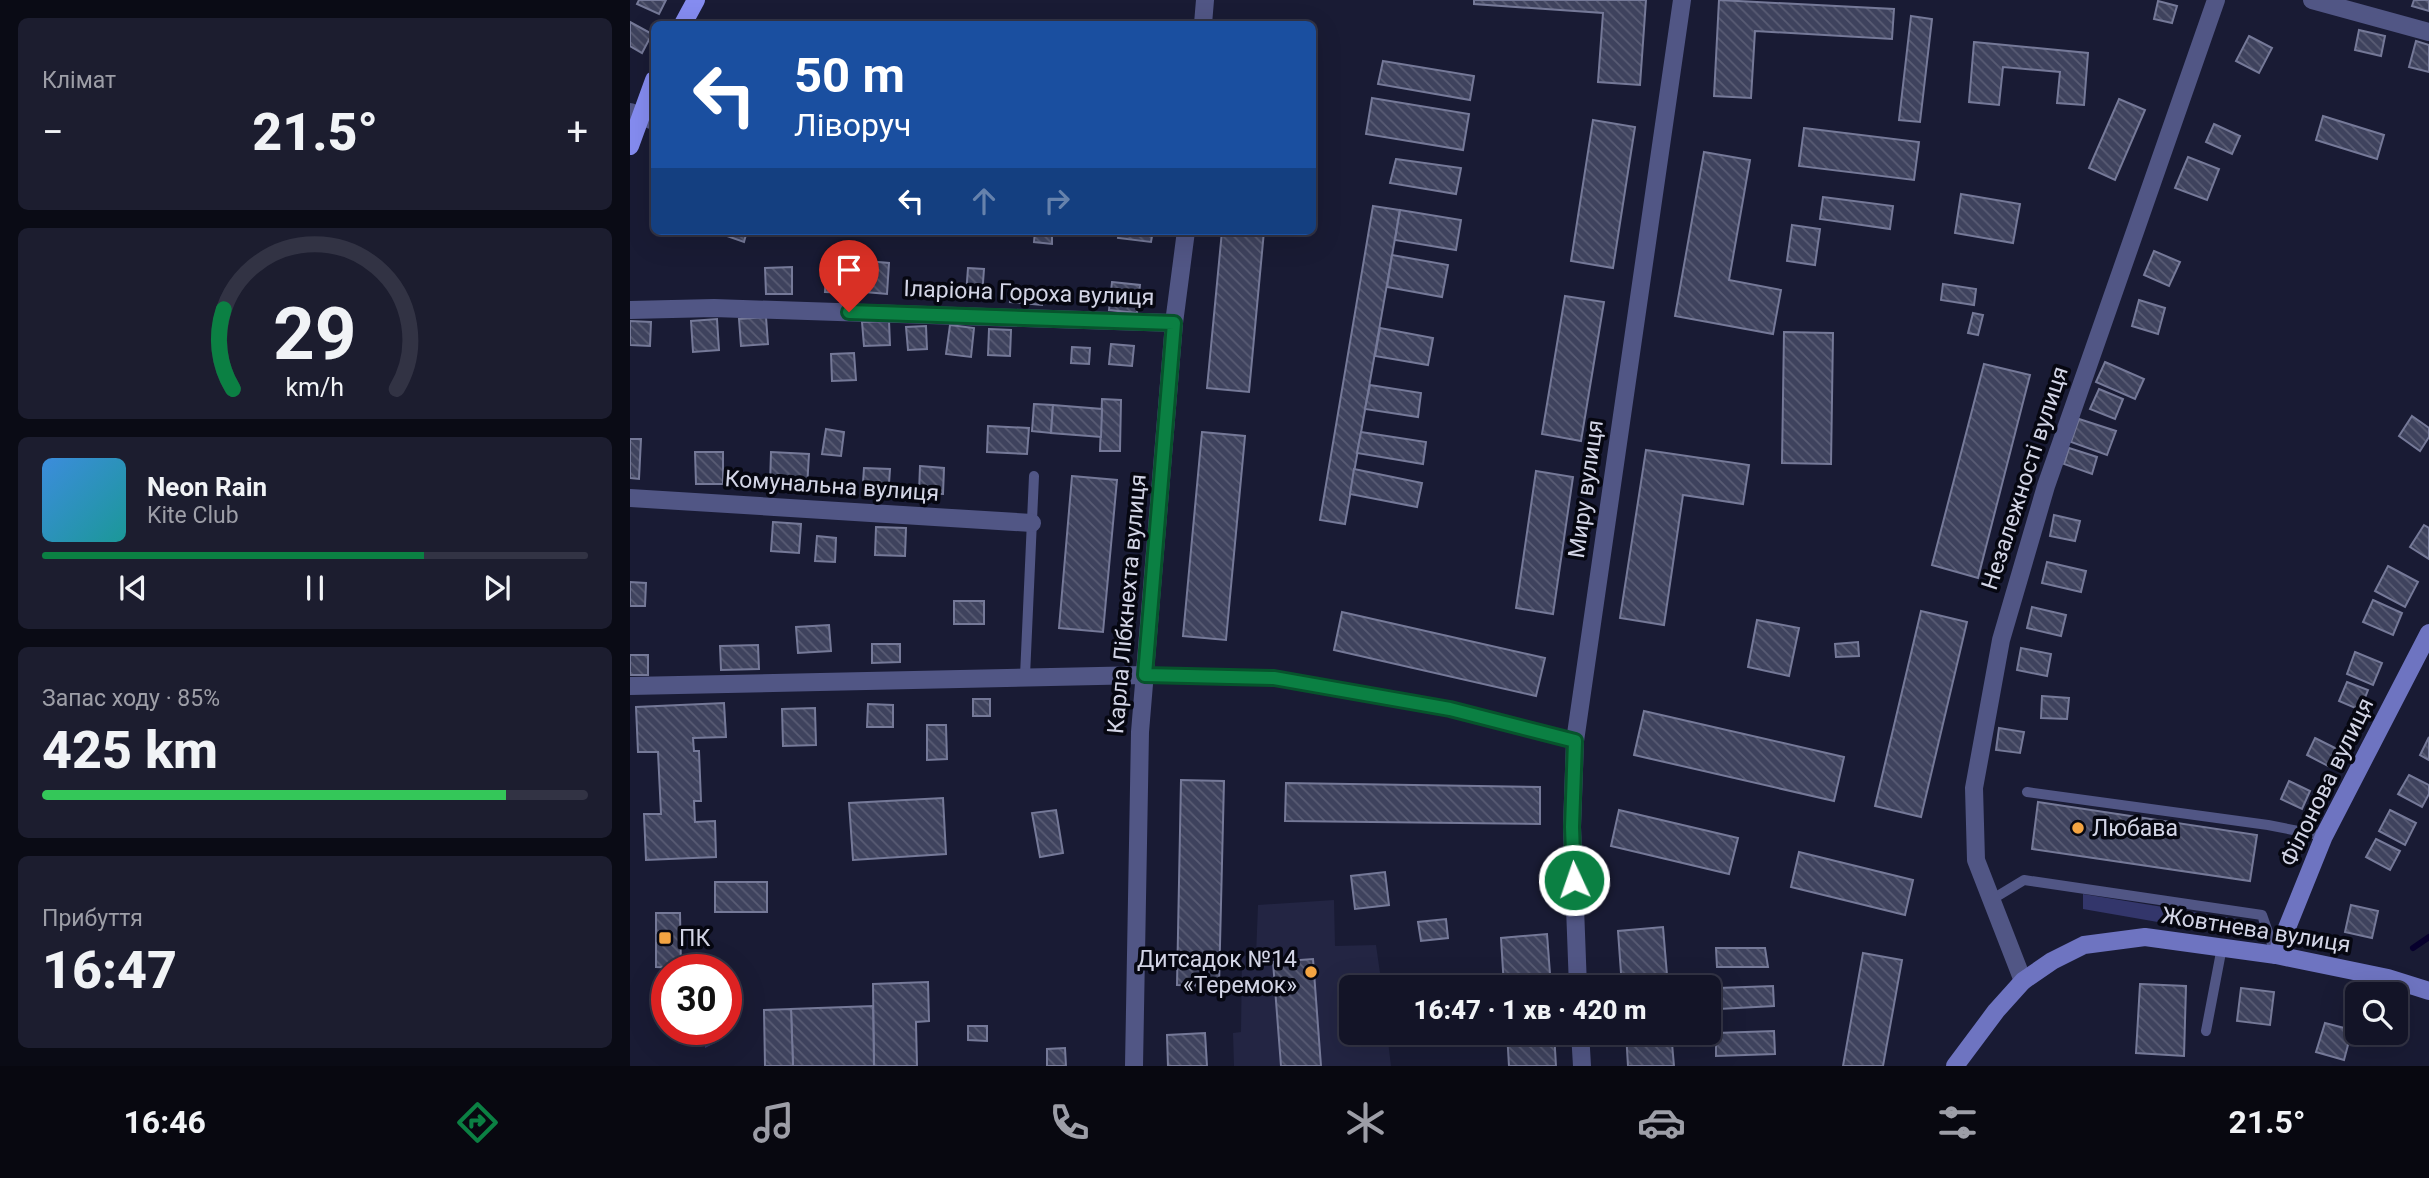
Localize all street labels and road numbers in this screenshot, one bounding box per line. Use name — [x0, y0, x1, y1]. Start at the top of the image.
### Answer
street label: Іларіона Гороха вулиця — [903, 275, 1155, 311]
street label: Незалежності вулиця — [1976, 363, 2074, 593]
street label: Миру вулиця — [1563, 418, 1609, 560]
street label: Комунальна вулиця — [724, 465, 940, 507]
street label: Карла Лібкнехта вулиця — [1102, 473, 1152, 735]
street label: Філонова вулиця — [2275, 693, 2379, 871]
street label: Жовтнева вулиця — [2160, 902, 2352, 958]

